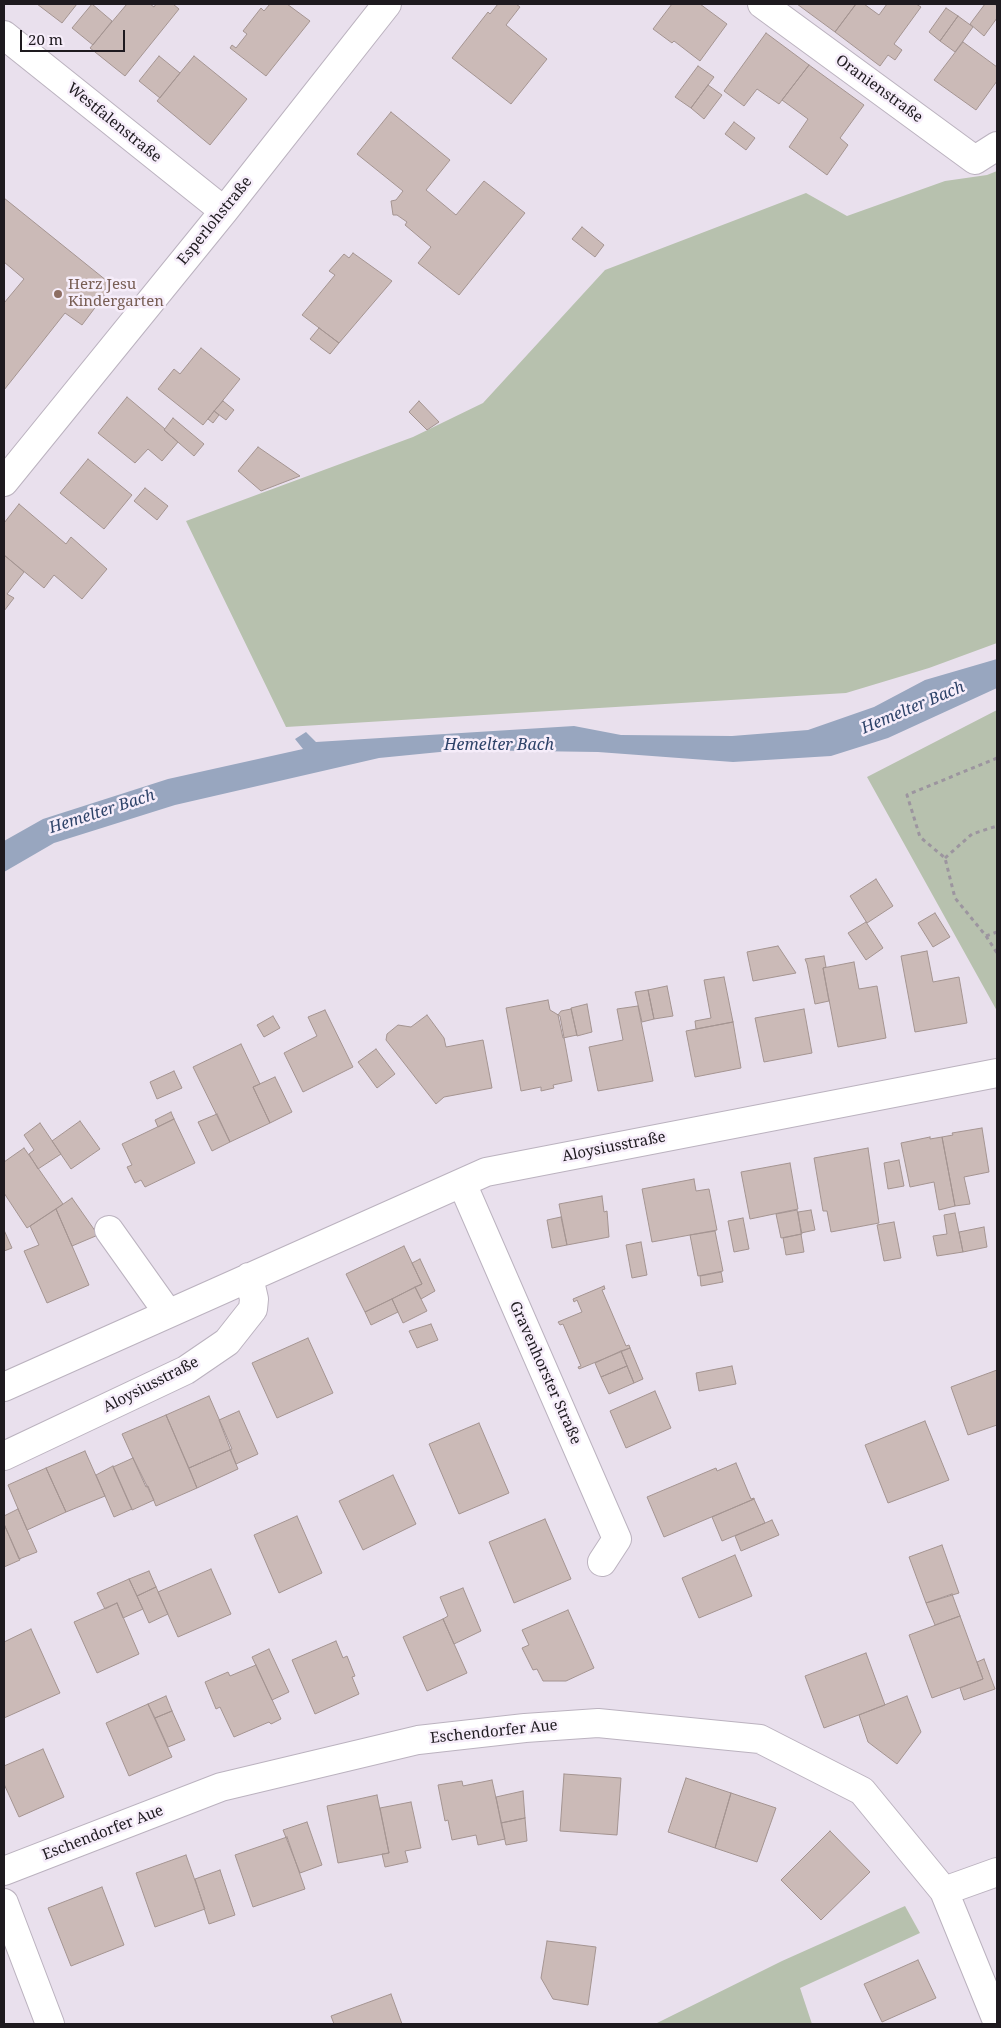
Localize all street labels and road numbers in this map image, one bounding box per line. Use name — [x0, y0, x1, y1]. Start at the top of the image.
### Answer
street label: Oranienstraße — [832, 51, 926, 127]
street label: Westfalenstraße — [63, 79, 165, 167]
street label: Esperlohstraße — [174, 173, 256, 269]
street label: Aloysiusstraße — [561, 1128, 667, 1166]
street label: Gravenhorster Straße — [505, 1299, 585, 1447]
street label: Aloysiusstraße — [100, 1353, 202, 1417]
street label: Eschendorfer Aue — [429, 1716, 559, 1748]
street label: Eschendorfer Aue — [40, 1802, 166, 1864]

